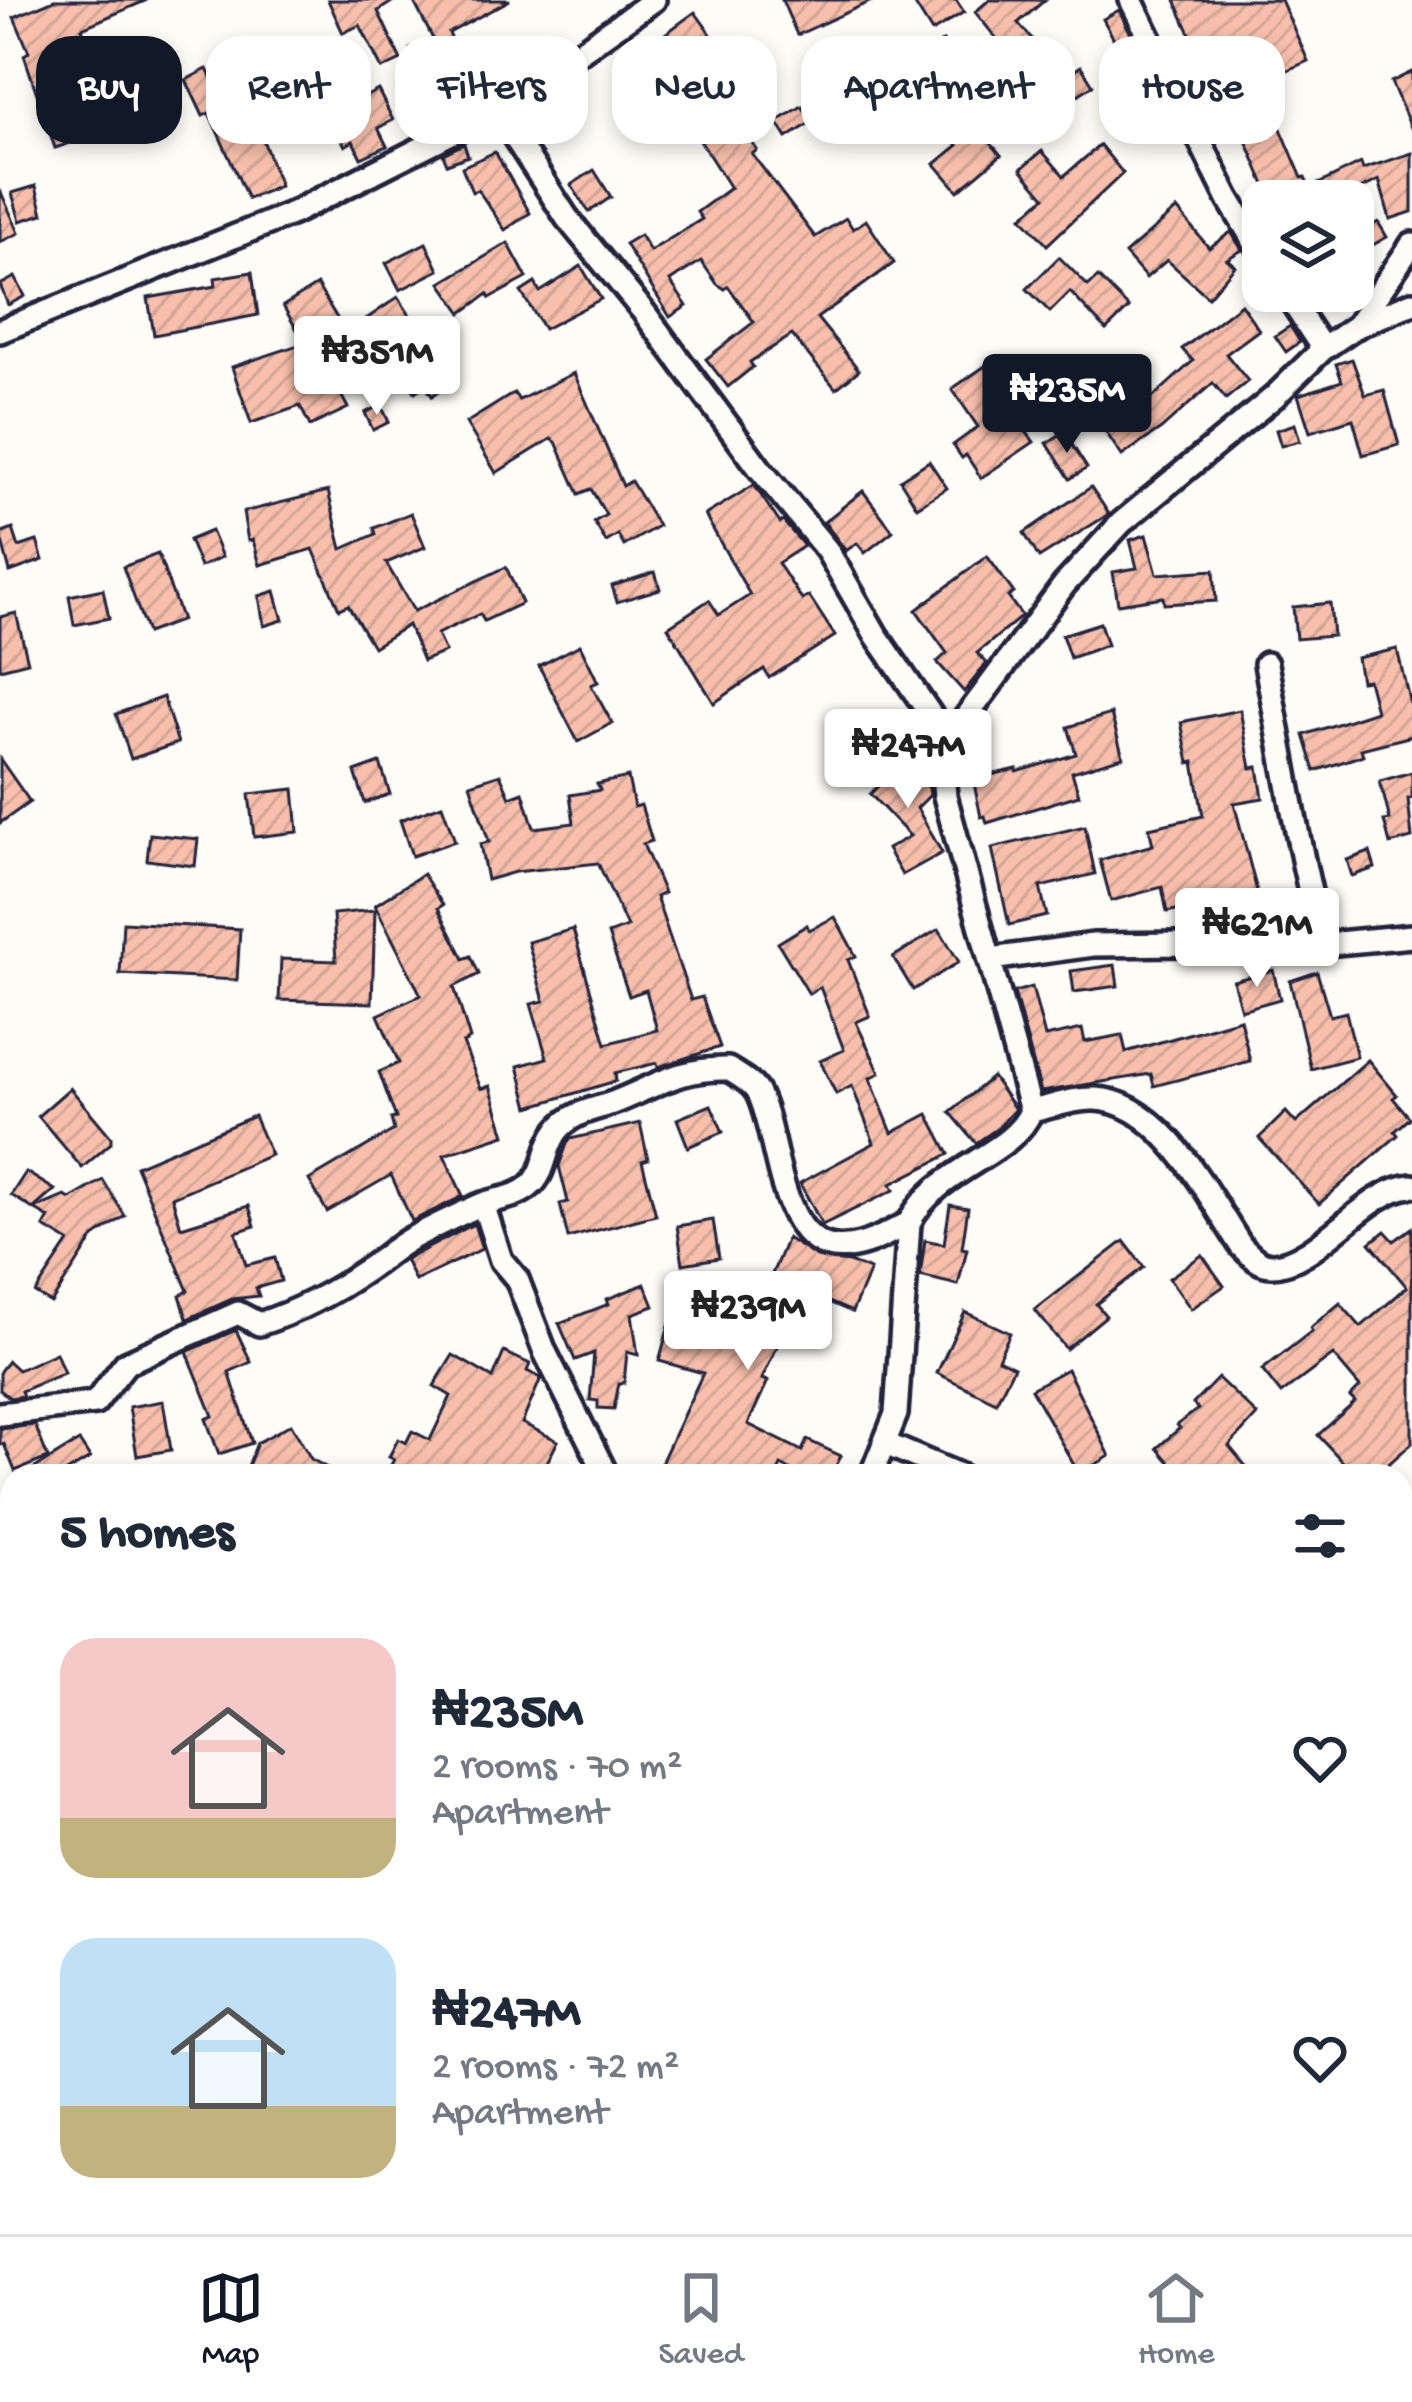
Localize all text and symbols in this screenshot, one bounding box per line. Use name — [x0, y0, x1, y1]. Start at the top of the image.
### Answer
chip: Buy — [36, 36, 182, 144]
chip: Rent — [206, 36, 371, 144]
chip: Filters — [395, 36, 588, 144]
chip: New — [612, 36, 777, 144]
chip: Apartment — [801, 36, 1075, 144]
chip: House — [1099, 36, 1285, 144]
map controls — [1242, 180, 1374, 312]
button: layers — [1242, 180, 1374, 312]
pin: ₦351M — [293, 316, 461, 418]
text: ₦351M — [321, 332, 433, 378]
pin: ₦235M — [983, 354, 1151, 456]
text: ₦235M — [1009, 370, 1125, 416]
pin: ₦247M — [824, 709, 992, 811]
text: ₦247M — [851, 725, 965, 771]
pin: ₦621M — [1173, 888, 1341, 990]
text: ₦621M — [1202, 904, 1312, 950]
pin: ₦239M — [664, 1271, 832, 1373]
text: ₦239M — [691, 1287, 805, 1333]
icon: filters — [1287, 1503, 1353, 1569]
text: 5 homes — [60, 1506, 234, 1566]
icon: home — [156, 1686, 300, 1830]
text: ₦235M — [432, 1686, 583, 1746]
icon: heart — [1287, 1725, 1353, 1791]
text: 2 rooms · 70 m² — [432, 1746, 682, 1792]
text: Apartment — [432, 1792, 608, 1838]
icon: home — [156, 1986, 300, 2130]
text: ₦247M — [432, 1986, 580, 2046]
icon: heart — [1287, 2025, 1353, 2091]
text: 2 rooms · 72 m² — [432, 2046, 679, 2092]
text: Apartment — [432, 2092, 608, 2138]
tab: Map — [198, 2265, 264, 2375]
tab: Saved — [659, 2265, 743, 2375]
tab: Home — [1138, 2265, 1214, 2375]

